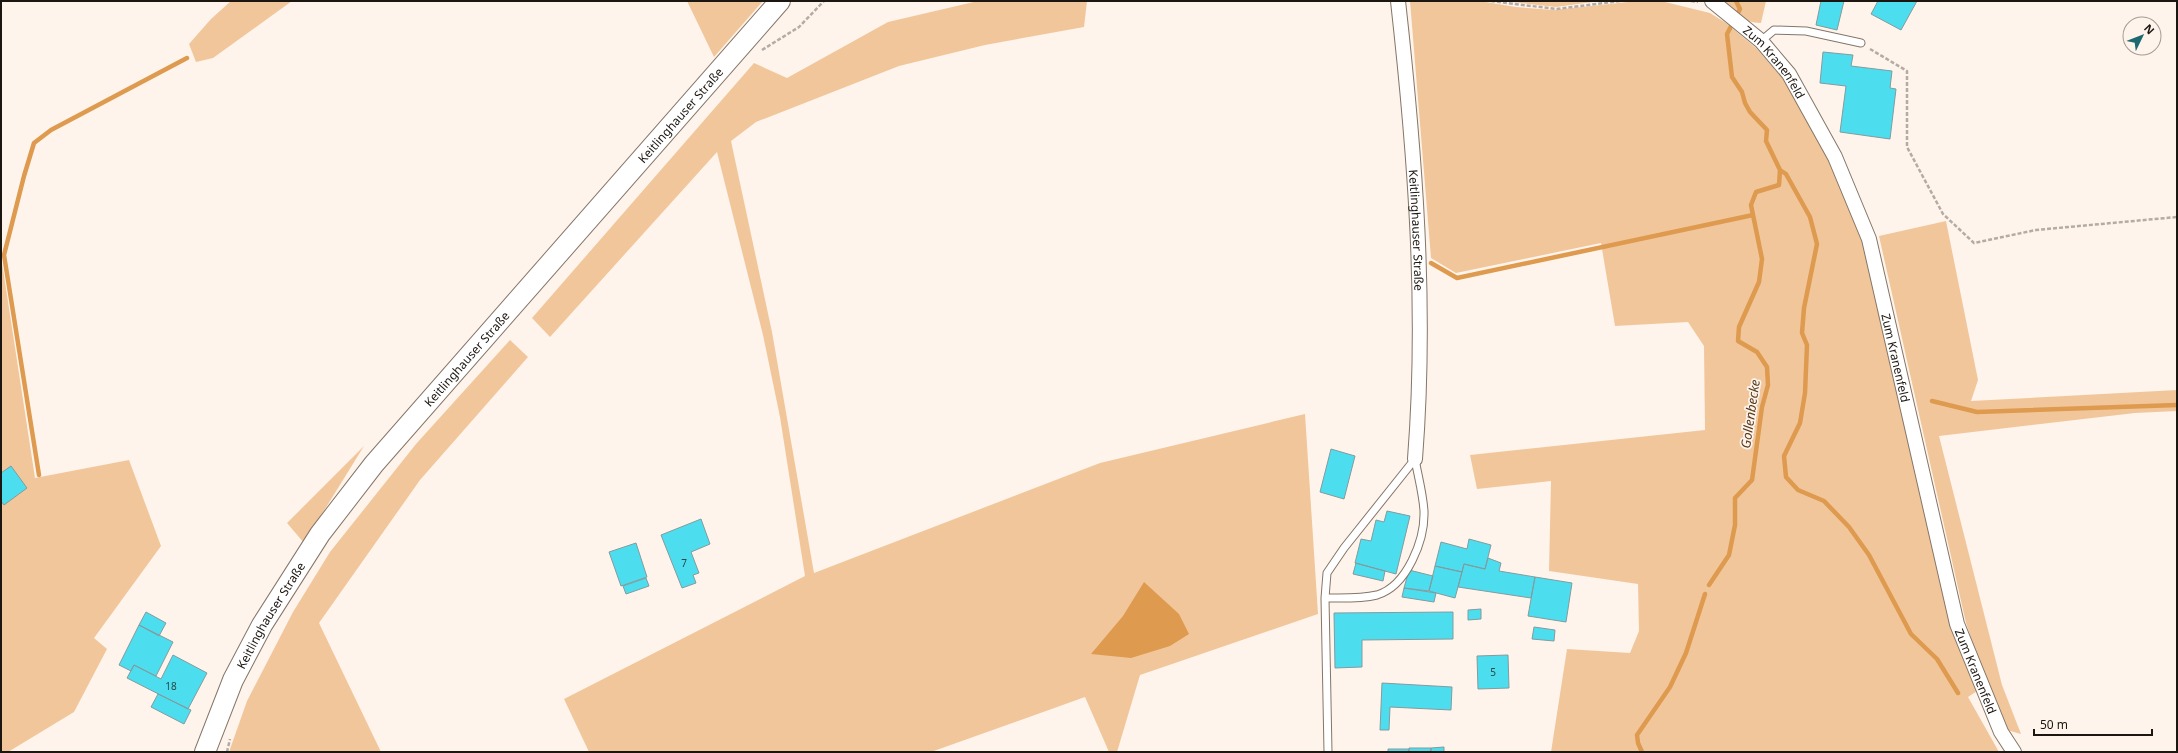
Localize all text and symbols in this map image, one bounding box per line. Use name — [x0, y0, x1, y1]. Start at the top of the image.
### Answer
north arrow — [2122, 16, 2162, 56]
text: N — [2141, 20, 2158, 37]
street label: Zum Kranenfeld — [1740, 21, 1809, 102]
street label: Keitlinghauser Straße — [634, 63, 727, 166]
street label: Keitlinghauser Straße — [1405, 169, 1428, 291]
street label: Keitlinghauser Straße — [420, 307, 513, 410]
street label: Zum Kranenfeld — [1878, 312, 1915, 404]
water label: Gollenbecke — [1736, 378, 1764, 450]
house number: 7 — [681, 556, 687, 570]
street label: Keitlinghauser Straße — [232, 558, 309, 672]
street label: Zum Kranenfeld — [1951, 626, 2001, 716]
house number: 5 — [1490, 665, 1496, 679]
house number: 18 — [165, 679, 177, 693]
scale bar — [2034, 711, 2152, 737]
text: 50 m — [2040, 716, 2068, 733]

